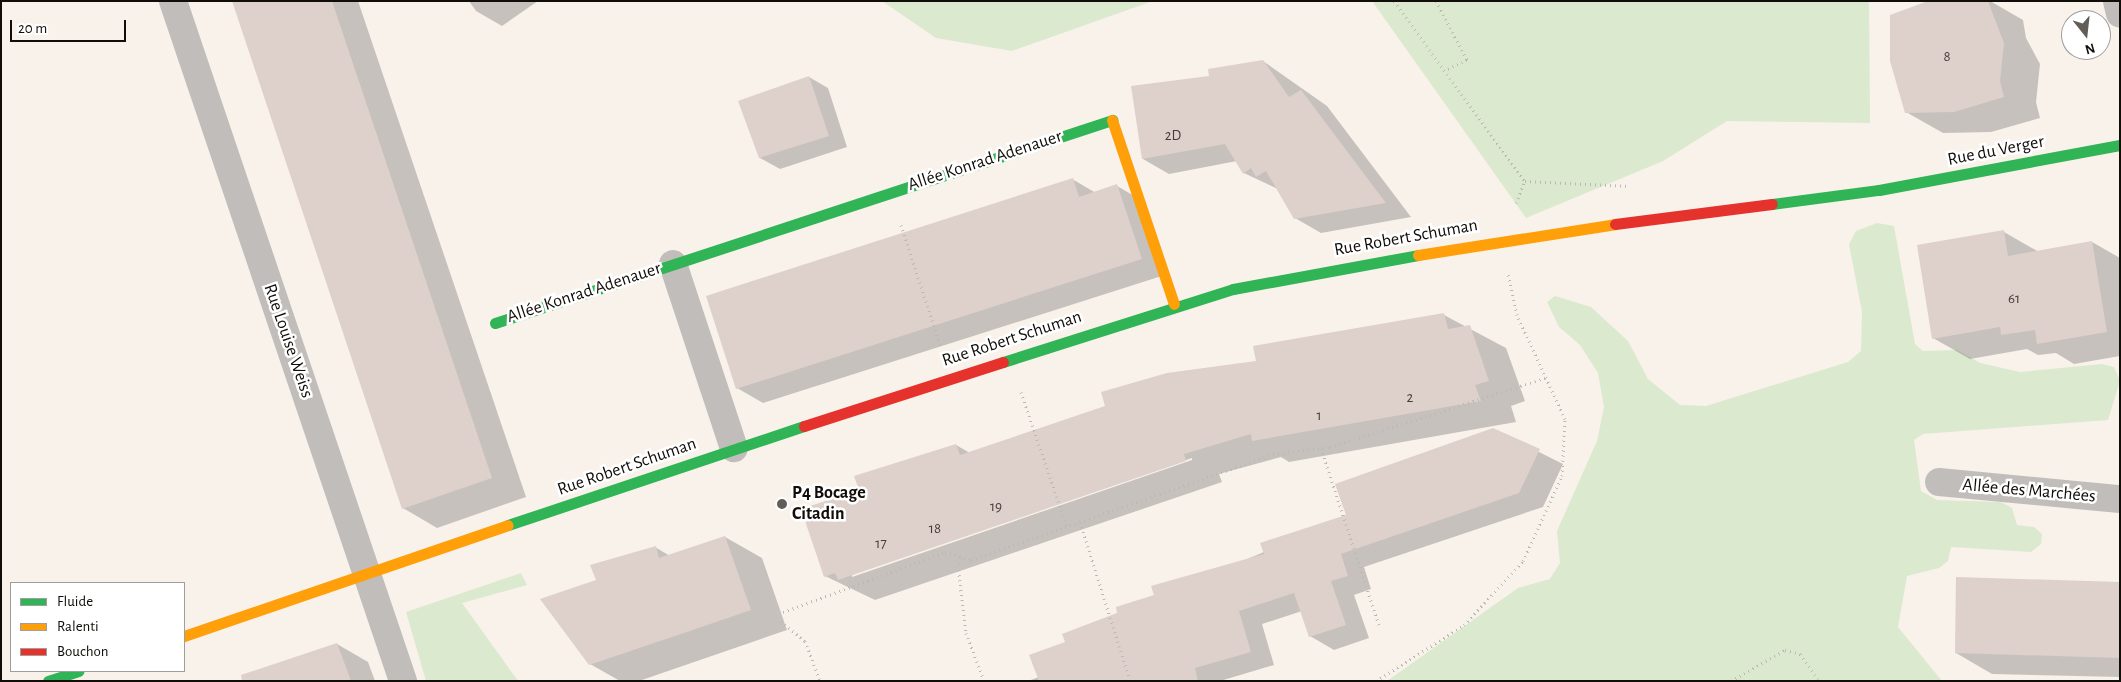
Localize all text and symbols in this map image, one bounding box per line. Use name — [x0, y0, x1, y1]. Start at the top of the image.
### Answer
scale bar — [12, 10, 129, 42]
north arrow — [2061, 10, 2111, 60]
text: 20 m — [18, 21, 47, 36]
text: N — [2083, 40, 2096, 57]
house number: 8 — [1943, 48, 1951, 66]
street label: Allée Konrad Adenauer — [905, 126, 1065, 196]
house number: 2D — [1165, 127, 1181, 145]
street label: Rue du Verger — [1946, 131, 2046, 171]
street label: Rue Robert Schuman — [1332, 215, 1480, 261]
street label: Allée Konrad Adenauer — [504, 258, 664, 328]
street label: Rue Louise Weiss — [258, 281, 318, 401]
house number: 61 — [2008, 290, 2020, 308]
street label: Rue Robert Schuman — [939, 306, 1085, 372]
house number: 2 — [1407, 389, 1413, 407]
house number: 1 — [1316, 407, 1322, 425]
street label: Rue Robert Schuman — [555, 433, 699, 501]
street label: Allée des Marchées — [1962, 474, 2096, 508]
place label: P4 Bocage Citadin — [792, 483, 866, 526]
marker: P4 Bocage Citadin — [776, 498, 788, 510]
house number: 19 — [990, 498, 1002, 516]
house number: 18 — [929, 520, 941, 538]
house number: 17 — [875, 535, 887, 553]
legend — [10, 582, 185, 672]
text: Fluide — [57, 594, 93, 609]
text: Ralenti — [57, 619, 99, 634]
text: Bouchon — [57, 644, 108, 659]

